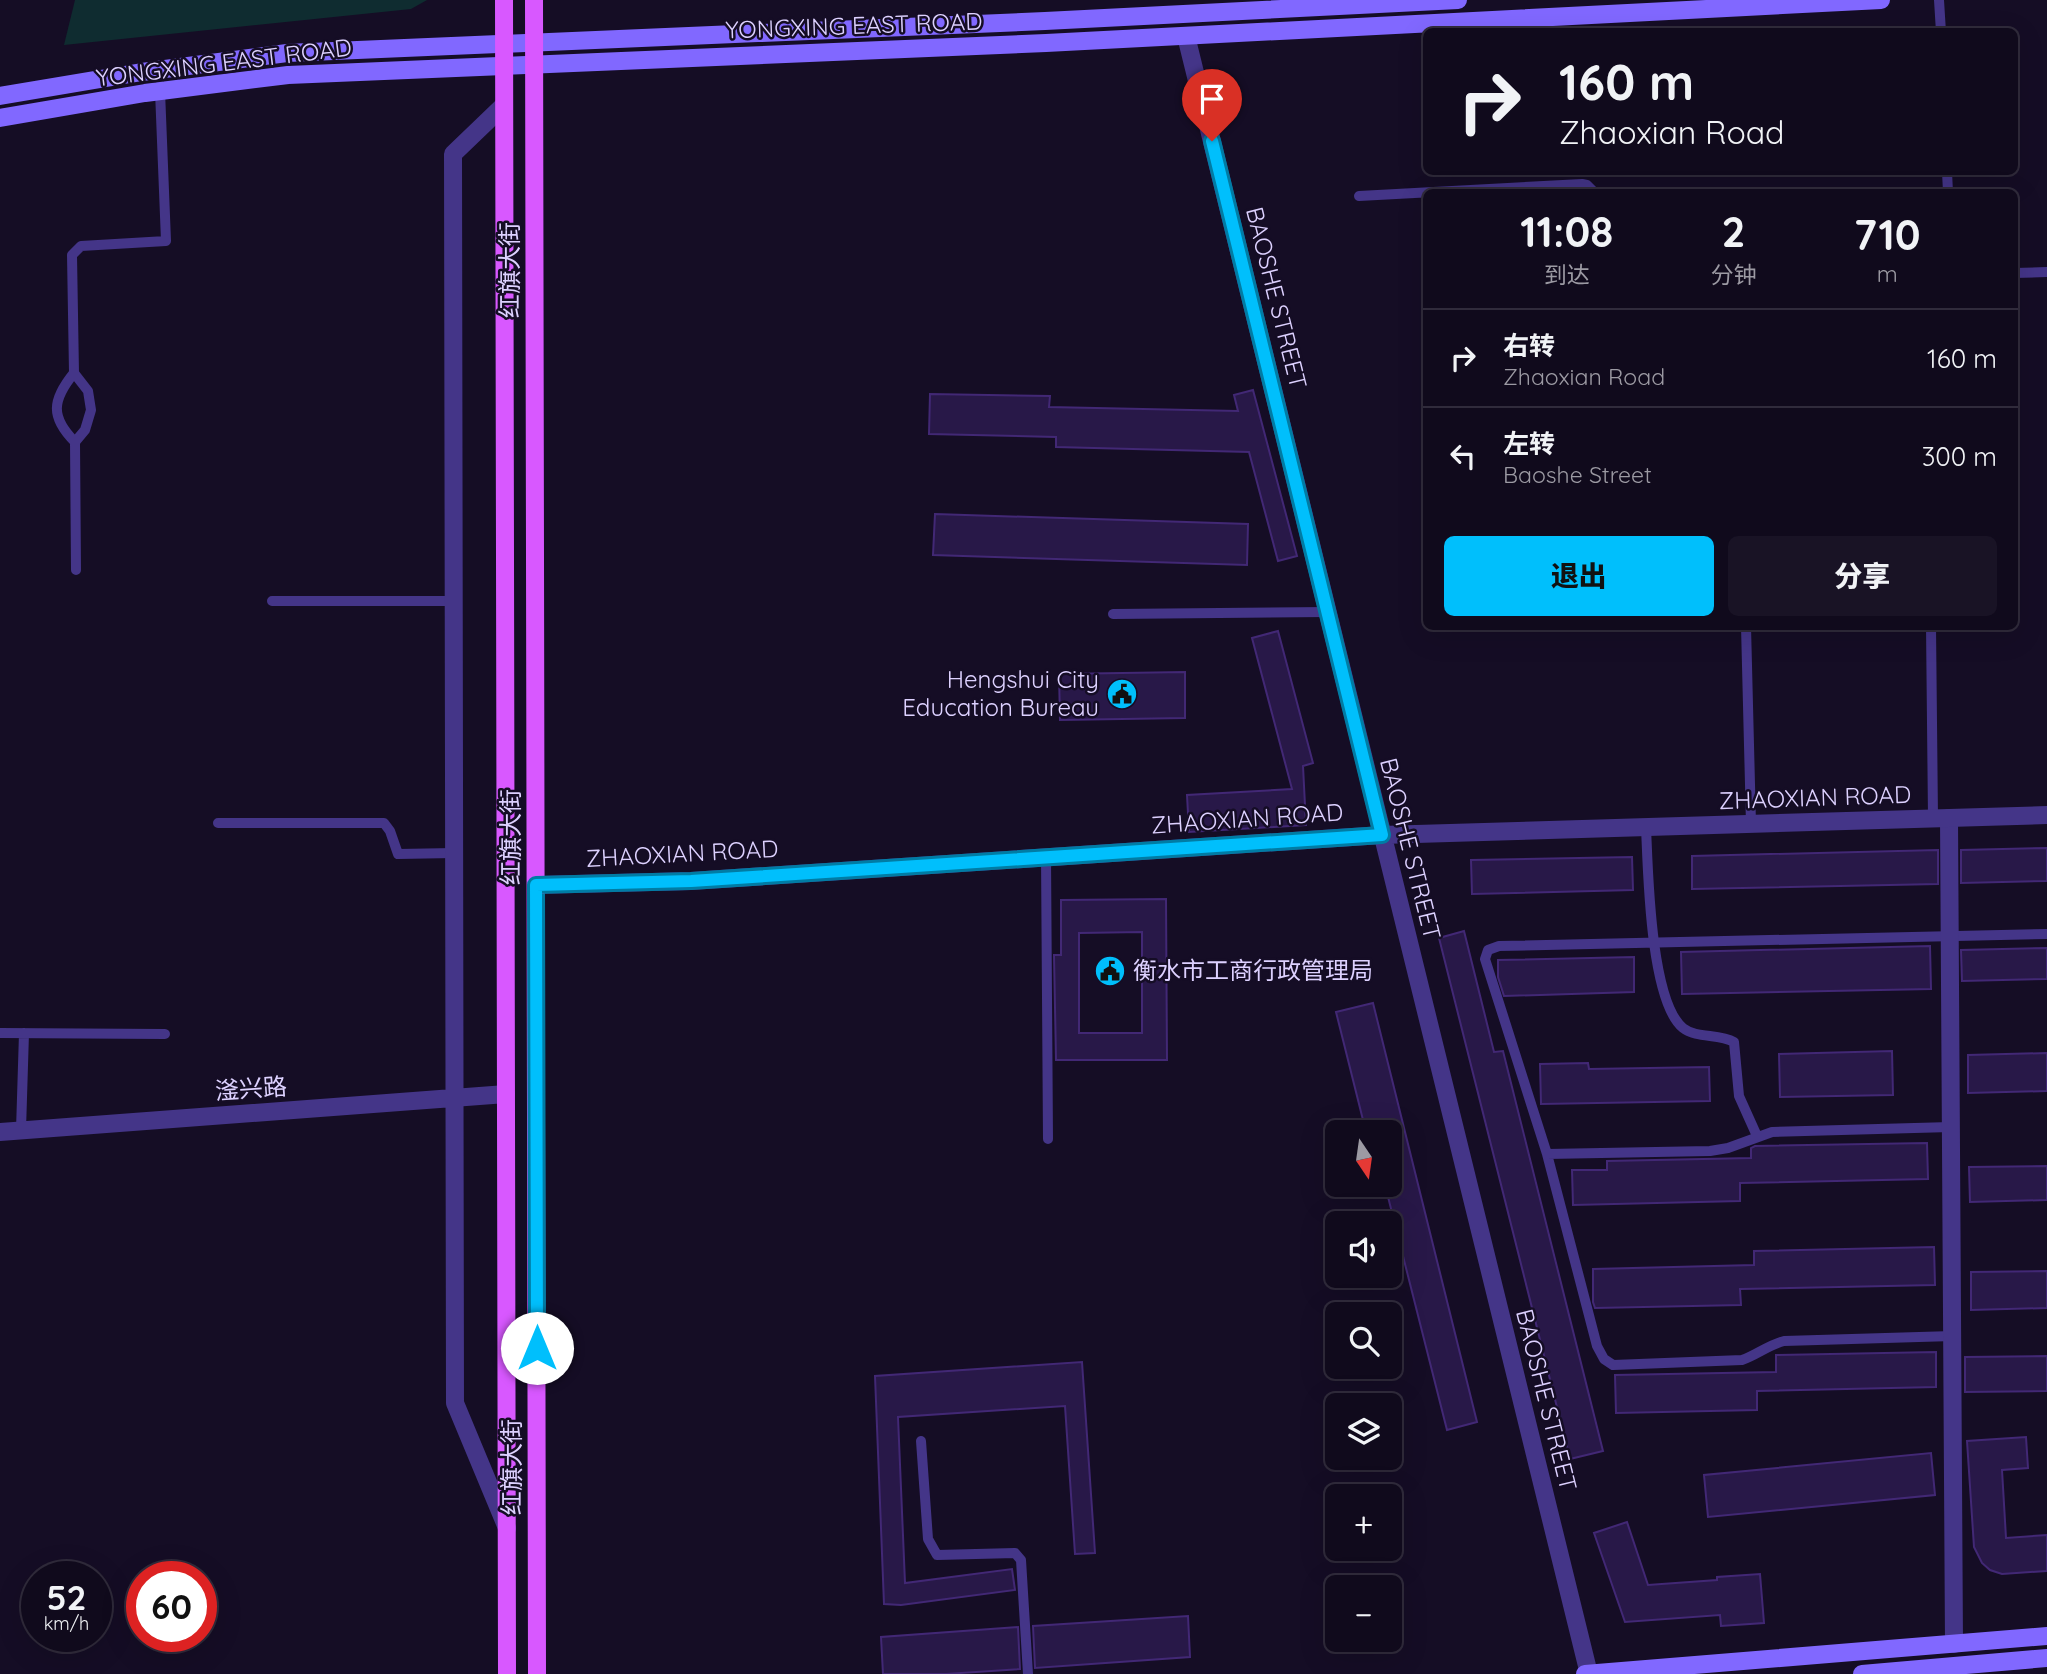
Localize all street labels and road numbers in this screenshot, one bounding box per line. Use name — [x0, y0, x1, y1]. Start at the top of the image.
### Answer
street label: YONGXING EAST ROAD — [725, 6, 983, 44]
street label: YONGXING EAST ROAD — [94, 31, 353, 93]
street label: BAOSHE STREET — [1240, 204, 1314, 392]
street label: 红旗大街 — [494, 222, 524, 318]
street label: BAOSHE STREET — [1374, 755, 1448, 943]
street label: ZHAOXIAN ROAD — [1718, 779, 1912, 815]
street label: 红旗大街 — [495, 789, 525, 885]
street label: ZHAOXIAN ROAD — [1150, 796, 1344, 840]
street label: ZHAOXIAN ROAD — [585, 833, 779, 873]
street label: 滏兴路 — [214, 1071, 288, 1105]
street label: BAOSHE STREET — [1510, 1306, 1584, 1494]
street label: 红旗大街 — [496, 1419, 526, 1515]

